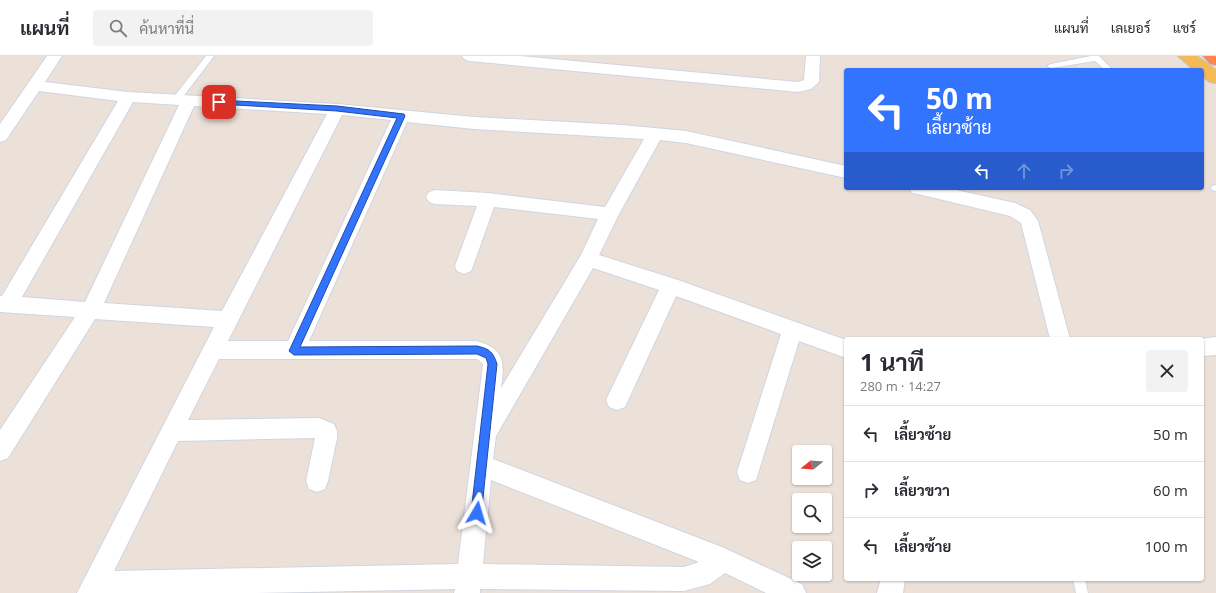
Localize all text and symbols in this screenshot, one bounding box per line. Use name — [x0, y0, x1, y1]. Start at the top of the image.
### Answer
search box — [93, 10, 373, 46]
text: แผนที่ — [20, 15, 69, 41]
icon: search — [107, 17, 129, 39]
text: ค้นหาที่นี่ — [139, 18, 194, 38]
text: แผนที่ — [1054, 18, 1089, 37]
text: เลเยอร์ — [1111, 18, 1151, 37]
text: แชร์ — [1173, 18, 1196, 37]
text: 50 m — [926, 79, 993, 117]
icon: left — [860, 84, 912, 136]
pin — [202, 85, 236, 119]
icon: arrive — [208, 91, 230, 113]
text: เลี้ยวซ้าย — [926, 115, 992, 139]
icon: left — [971, 160, 993, 182]
icon: ahead — [1013, 160, 1035, 182]
icon: right — [1055, 160, 1077, 182]
text: 1 นาที — [860, 345, 924, 378]
button: close — [1146, 350, 1188, 392]
text: 280 m · 14:27 — [860, 377, 941, 395]
icon: left — [860, 423, 882, 445]
text: เลี้ยวซ้าย — [894, 424, 951, 444]
text: 50 m — [1153, 424, 1188, 444]
north arrow — [792, 445, 832, 485]
map controls — [792, 445, 832, 581]
icon: right — [860, 479, 882, 501]
text: เลี้ยวขวา — [894, 480, 950, 500]
text: 60 m — [1153, 480, 1188, 500]
position arrow — [456, 492, 498, 534]
button: search — [792, 493, 832, 533]
icon: left — [860, 535, 882, 557]
text: เลี้ยวซ้าย — [894, 536, 951, 556]
text: 100 m — [1144, 536, 1188, 556]
button: layers — [792, 541, 832, 581]

